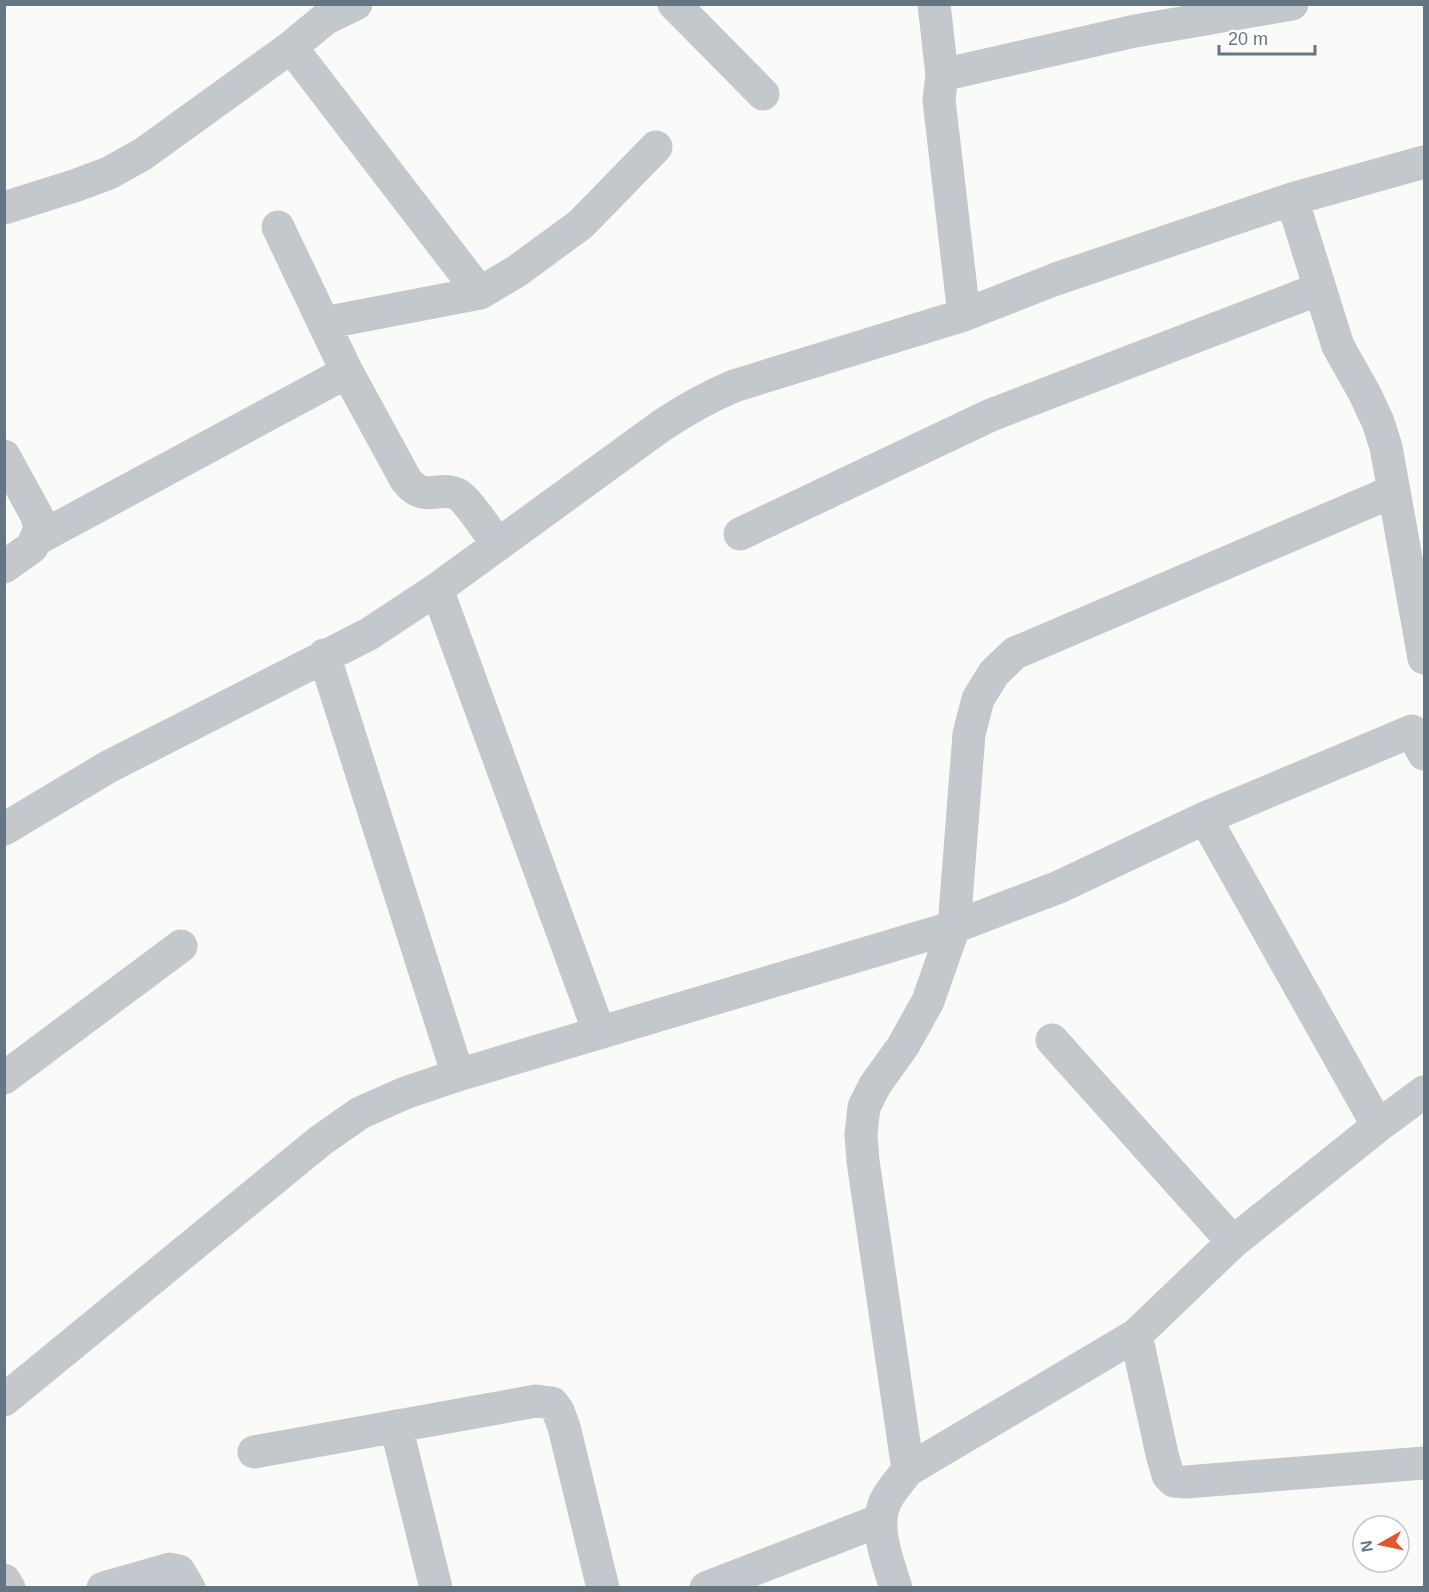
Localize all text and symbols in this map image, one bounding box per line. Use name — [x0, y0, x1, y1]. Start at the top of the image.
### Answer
scale bar — [1219, 18, 1315, 56]
text: 20 m — [1228, 29, 1268, 49]
north arrow — [1351, 1514, 1411, 1574]
text: N — [1357, 1539, 1376, 1553]

